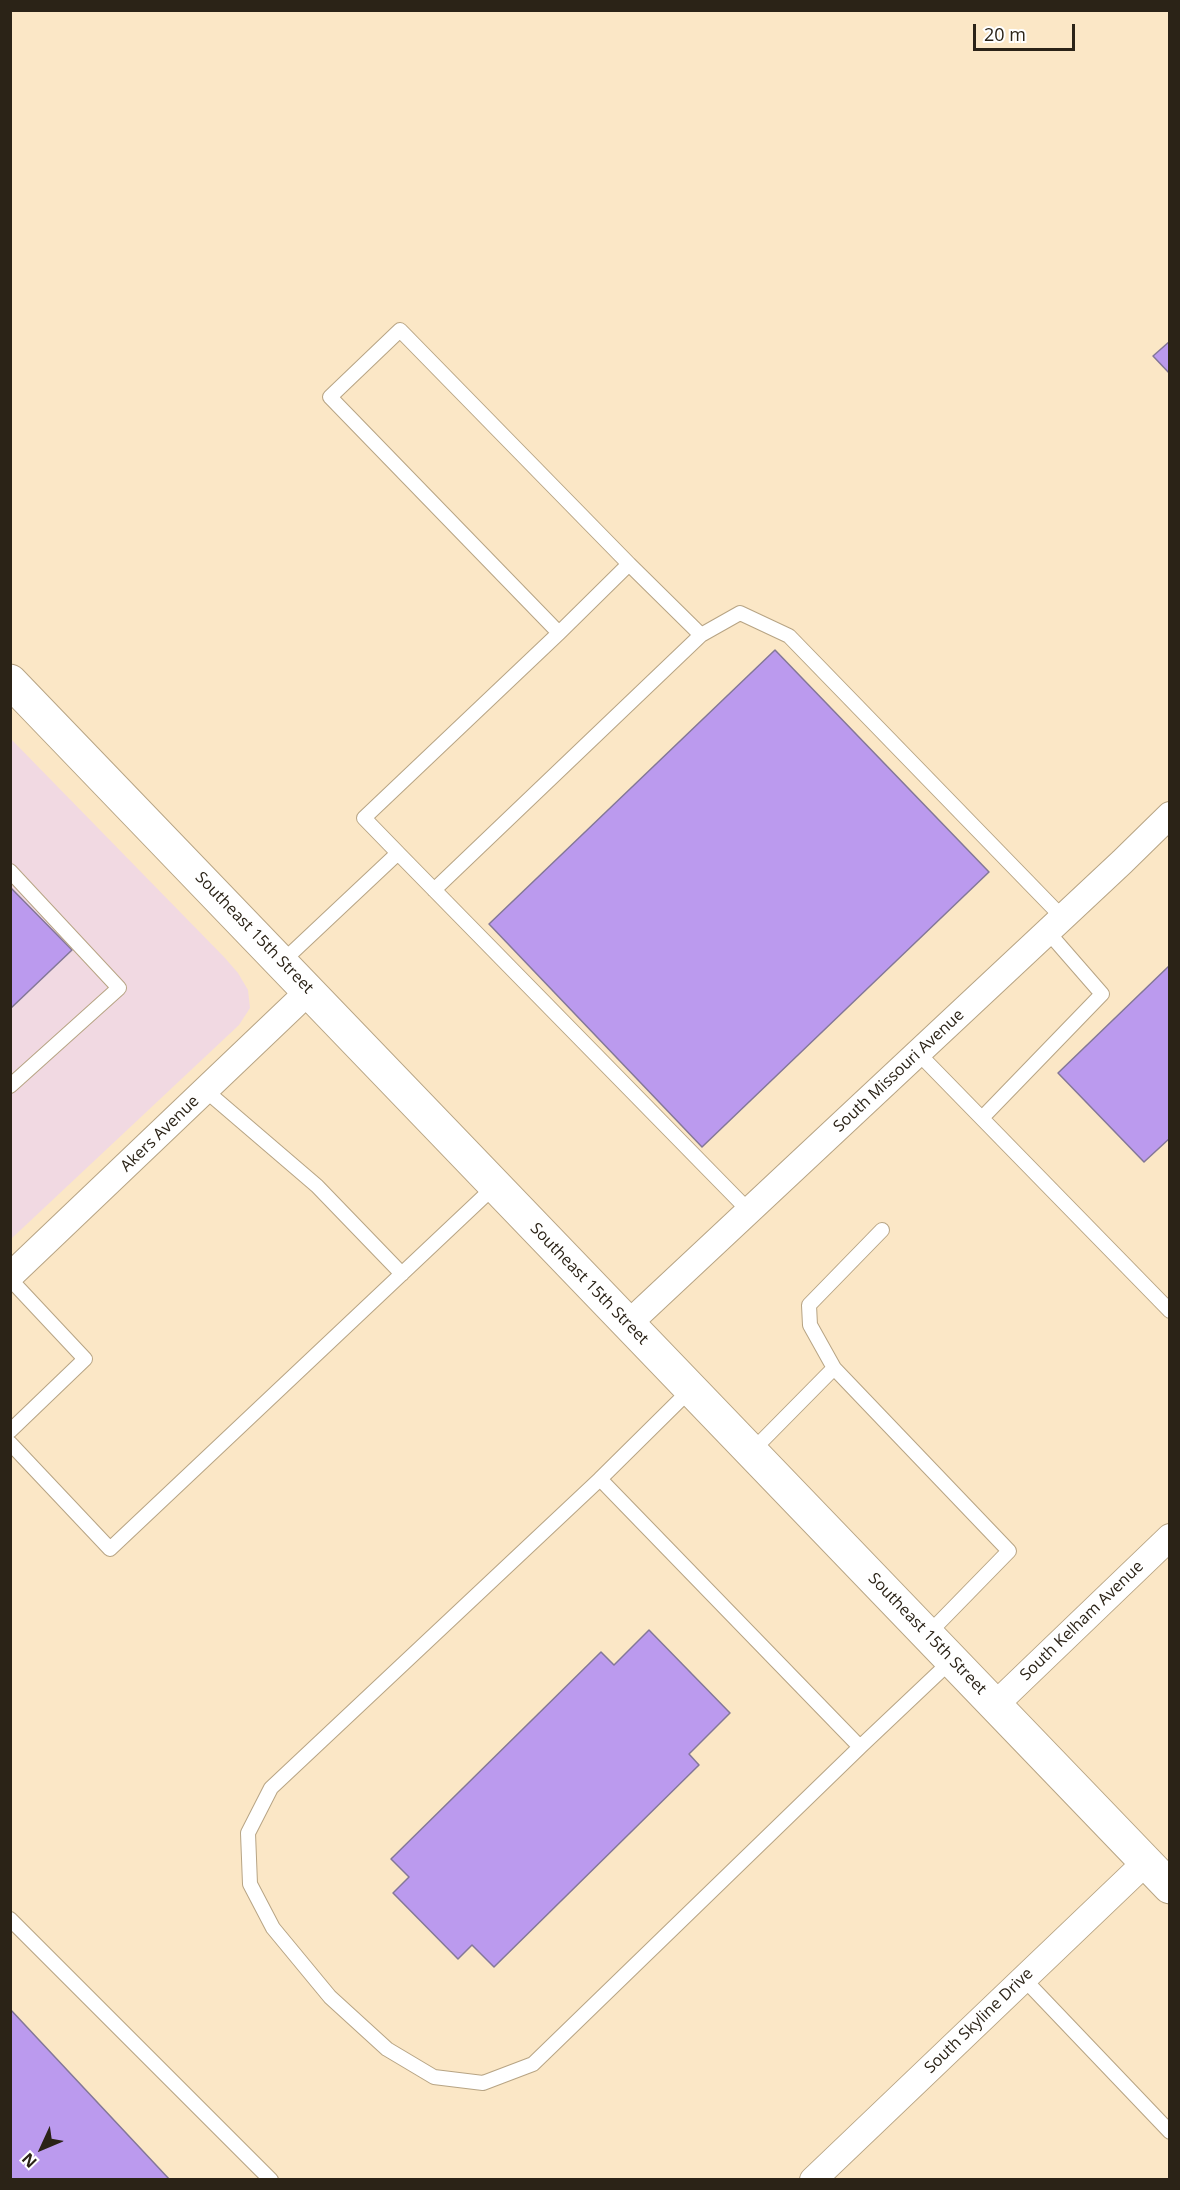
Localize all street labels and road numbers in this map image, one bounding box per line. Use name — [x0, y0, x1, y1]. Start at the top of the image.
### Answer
street label: Southeast 15th Street — [191, 868, 317, 998]
street label: South Missouri Avenue — [830, 1006, 968, 1136]
street label: Akers Avenue — [117, 1092, 203, 1176]
street label: Southeast 15th Street — [526, 1219, 652, 1349]
street label: South Kelham Avenue — [1016, 1557, 1148, 1685]
street label: Southeast 15th Street — [864, 1569, 990, 1699]
street label: South Skyline Drive — [921, 1964, 1037, 2078]

